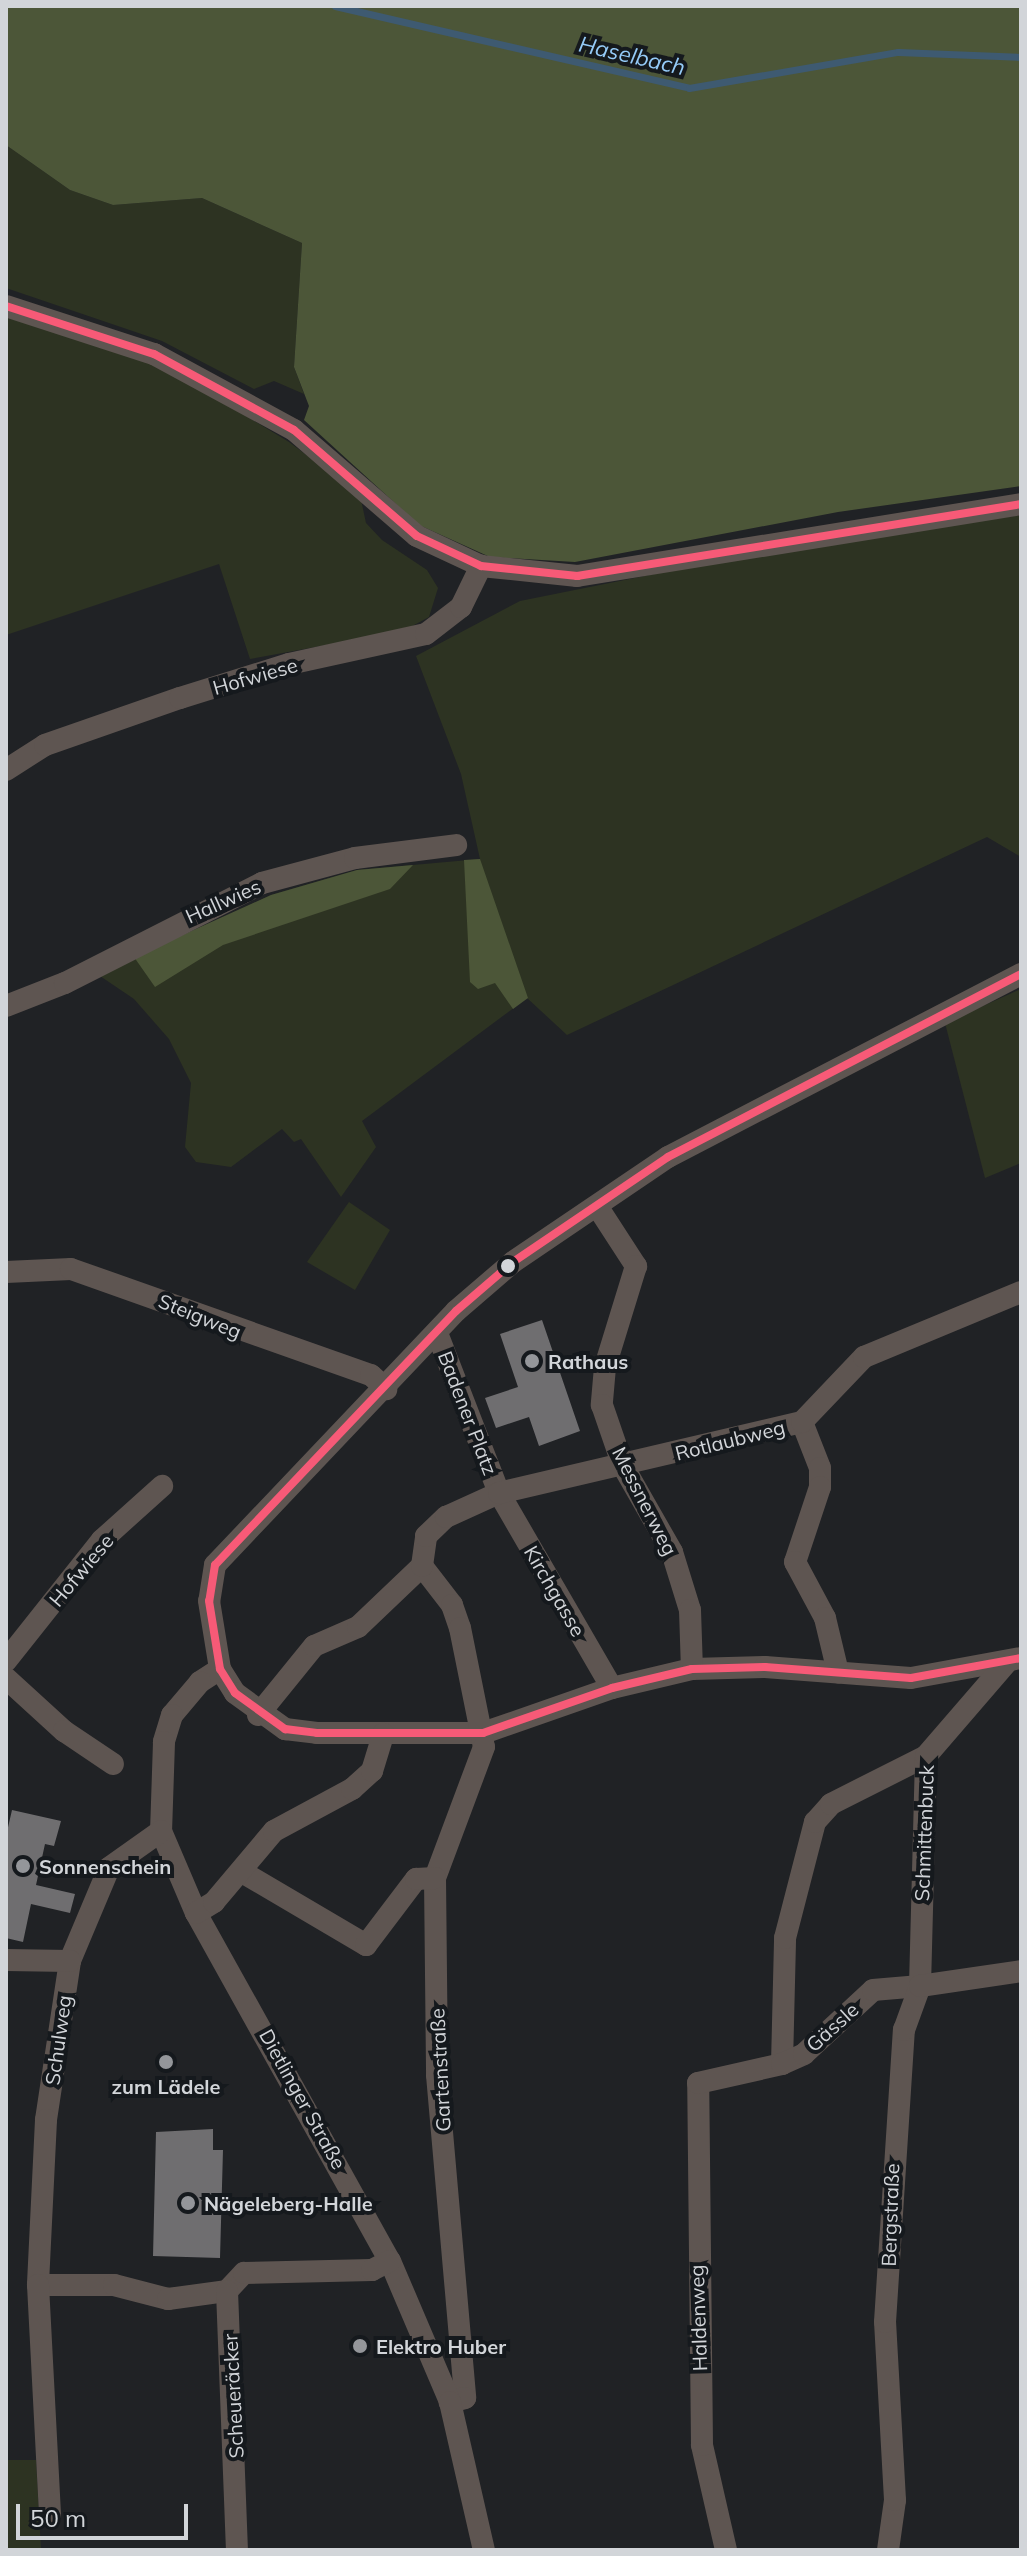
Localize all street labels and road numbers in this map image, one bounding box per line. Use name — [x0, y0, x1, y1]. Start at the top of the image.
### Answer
street label: Hofwiese — [210, 652, 300, 700]
street label: Hallwies — [182, 874, 264, 928]
street label: Steigweg — [155, 1289, 245, 1343]
street label: Badener Platz — [433, 1348, 503, 1478]
street label: Rotlaubweg — [673, 1415, 787, 1465]
street label: Messnerweg — [607, 1443, 683, 1559]
street label: Hofwiese — [44, 1529, 118, 1611]
street label: Kirchgasse — [519, 1541, 591, 1641]
street label: Schmittenbuck — [910, 1764, 938, 1902]
street label: Schulweg — [40, 1993, 76, 2087]
street label: Gässle — [801, 1997, 863, 2057]
street label: Gartenstraße — [425, 2008, 455, 2132]
street label: Dietlinger Straße — [255, 2025, 351, 2173]
street label: Bergstraße — [876, 2163, 904, 2267]
street label: Haldenweg — [684, 2264, 712, 2372]
street label: Scheueräcker — [218, 2333, 248, 2459]

